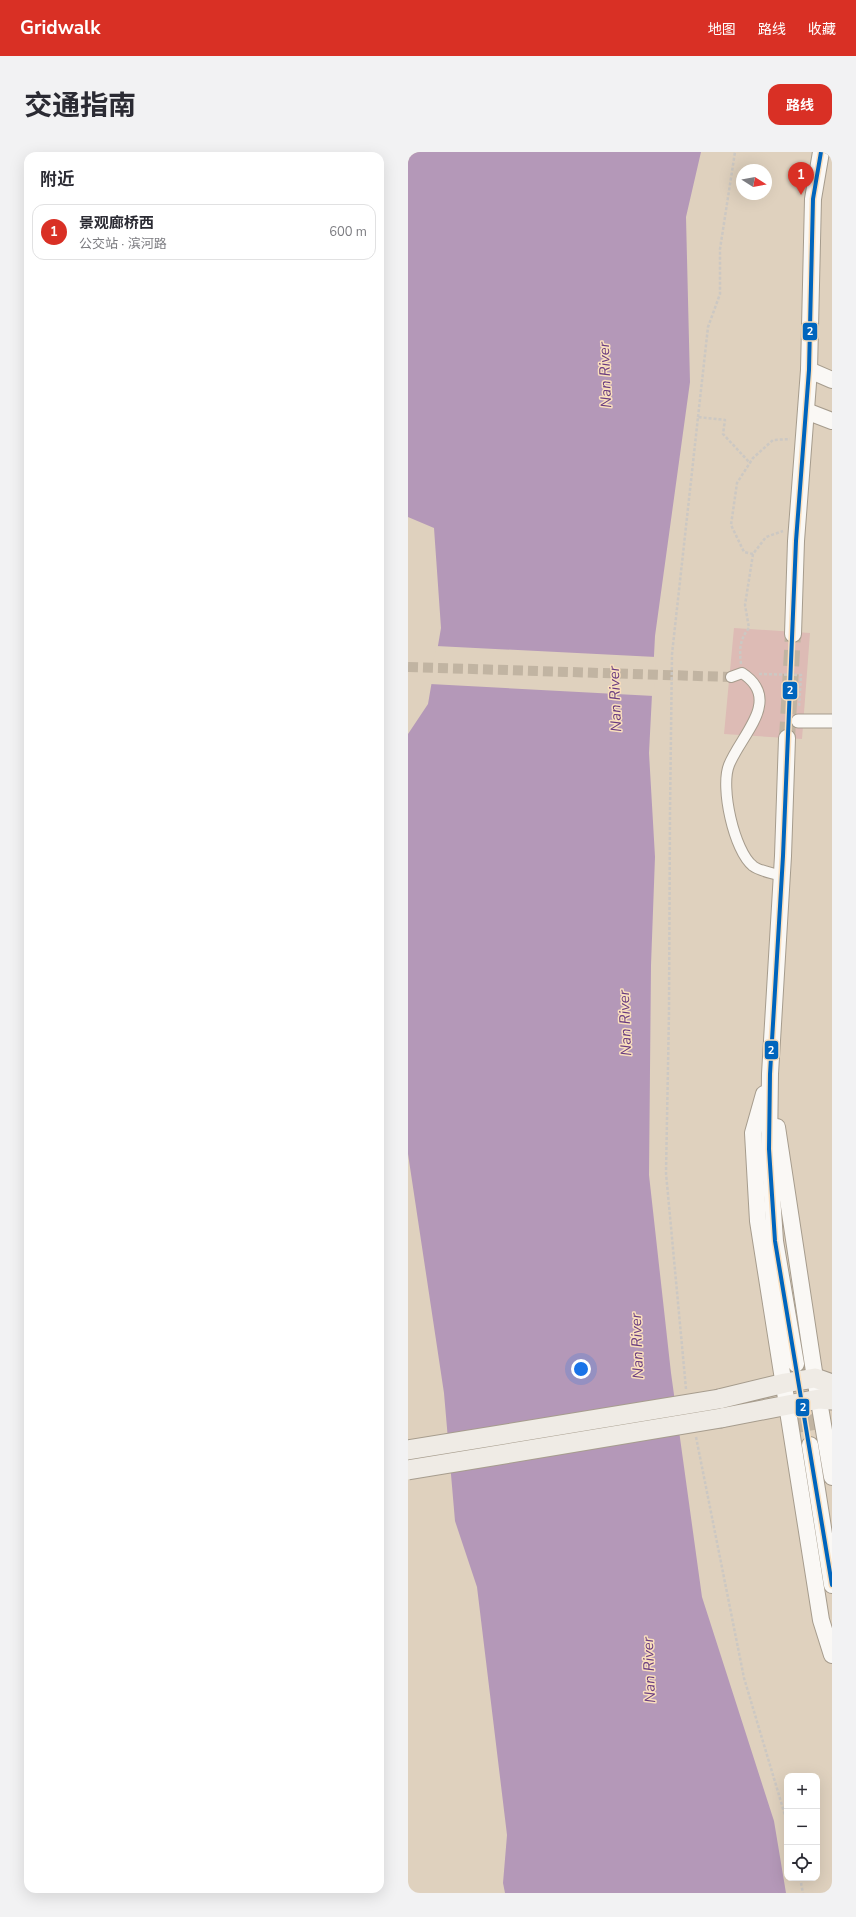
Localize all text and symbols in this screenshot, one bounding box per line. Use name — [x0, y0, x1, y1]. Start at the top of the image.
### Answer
text: Gridwalk — [20, 15, 100, 41]
text: 地图 — [708, 20, 736, 39]
text: 路线 — [758, 20, 786, 39]
text: 收藏 — [808, 20, 836, 39]
button: 路线 — [768, 84, 832, 125]
text: 交通指南 — [24, 87, 136, 125]
pin: 1 — [788, 162, 814, 195]
north arrow — [736, 164, 772, 200]
text: 附近 — [40, 168, 74, 191]
text: 景观廊桥西 — [79, 213, 154, 233]
text: 1 — [50, 223, 58, 241]
text: 600 m — [329, 223, 367, 241]
text: 公交站 · 滨河路 — [79, 235, 167, 253]
line badge: 2 — [802, 322, 818, 341]
text: 2 — [807, 324, 814, 339]
water label: Nan River — [594, 341, 616, 408]
water label: Nan River — [604, 665, 626, 732]
line badge: 2 — [782, 681, 798, 700]
text: 2 — [787, 683, 794, 698]
water label: Nan River — [614, 989, 636, 1056]
line badge: 2 — [764, 1040, 779, 1060]
text: 2 — [768, 1043, 775, 1058]
water label: Nan River — [626, 1312, 648, 1379]
your location — [571, 1359, 591, 1379]
line badge: 2 — [795, 1398, 810, 1417]
text: 2 — [800, 1400, 807, 1415]
water label: Nan River — [638, 1636, 660, 1703]
map controls — [784, 1773, 820, 1881]
button: + — [784, 1773, 820, 1809]
button: − — [784, 1809, 820, 1845]
button: locate — [784, 1845, 820, 1881]

